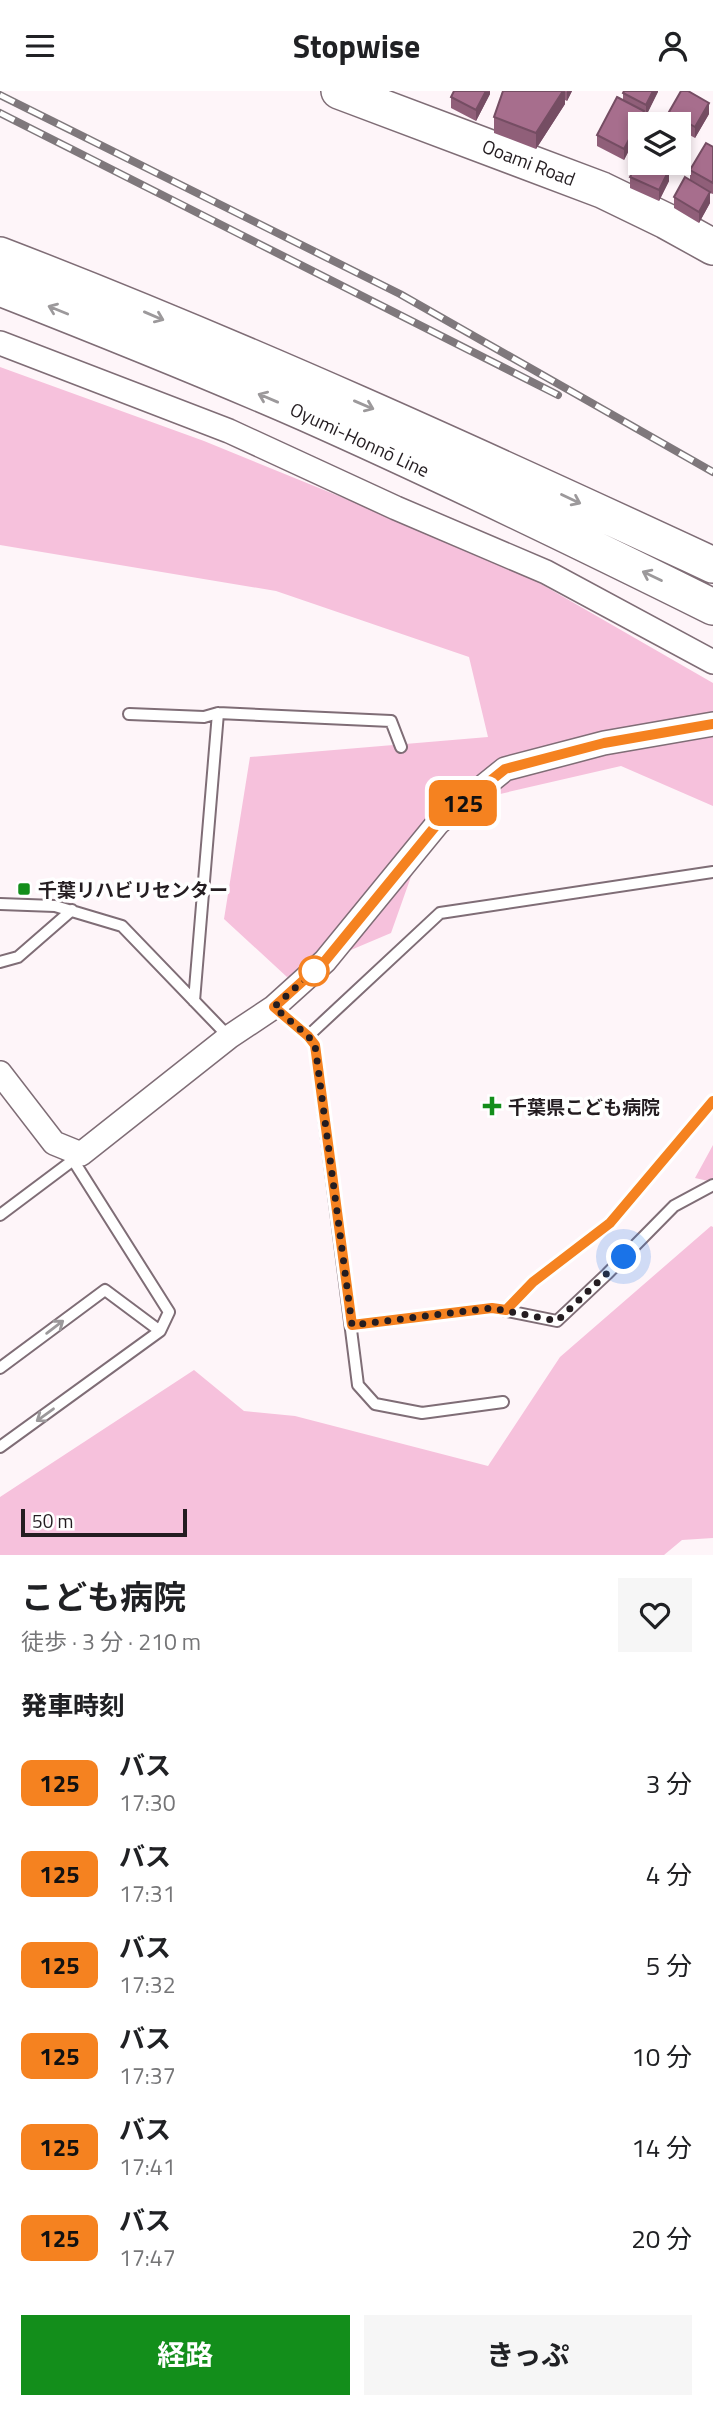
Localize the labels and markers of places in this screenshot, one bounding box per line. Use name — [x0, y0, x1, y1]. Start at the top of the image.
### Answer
place label: 千葉リハビリセンター — [38, 875, 228, 904]
marker: 千葉リハビリセンター — [16, 881, 32, 897]
unlabelled marker — [299, 956, 329, 986]
place label: 千葉県こども病院 — [508, 1092, 660, 1121]
marker: 千葉県こども病院 — [482, 1096, 502, 1116]

